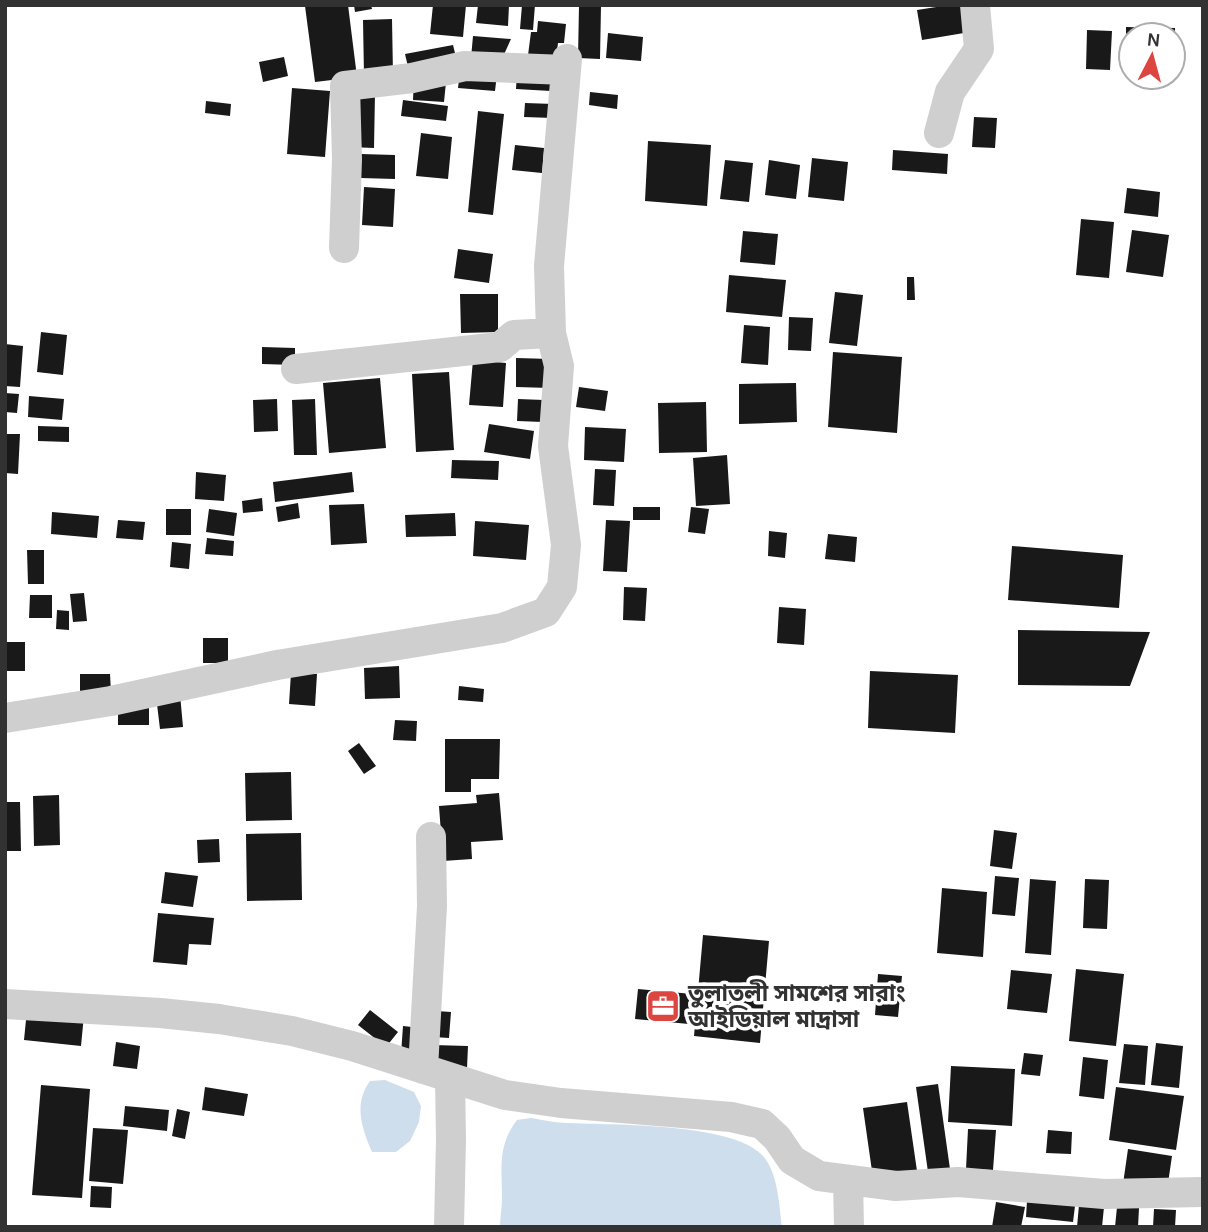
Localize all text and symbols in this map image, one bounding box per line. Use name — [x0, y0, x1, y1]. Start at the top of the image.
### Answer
north arrow — [1117, 21, 1187, 91]
text: N — [1146, 28, 1162, 52]
place label: তুলাতলী সামশের সারাং আইডিয়াল মাদ্রাসা — [687, 979, 906, 1033]
office icon: তুলাতলী সামশের সারাং আইডিয়াল মাদ্রাসা — [644, 987, 682, 1025]

